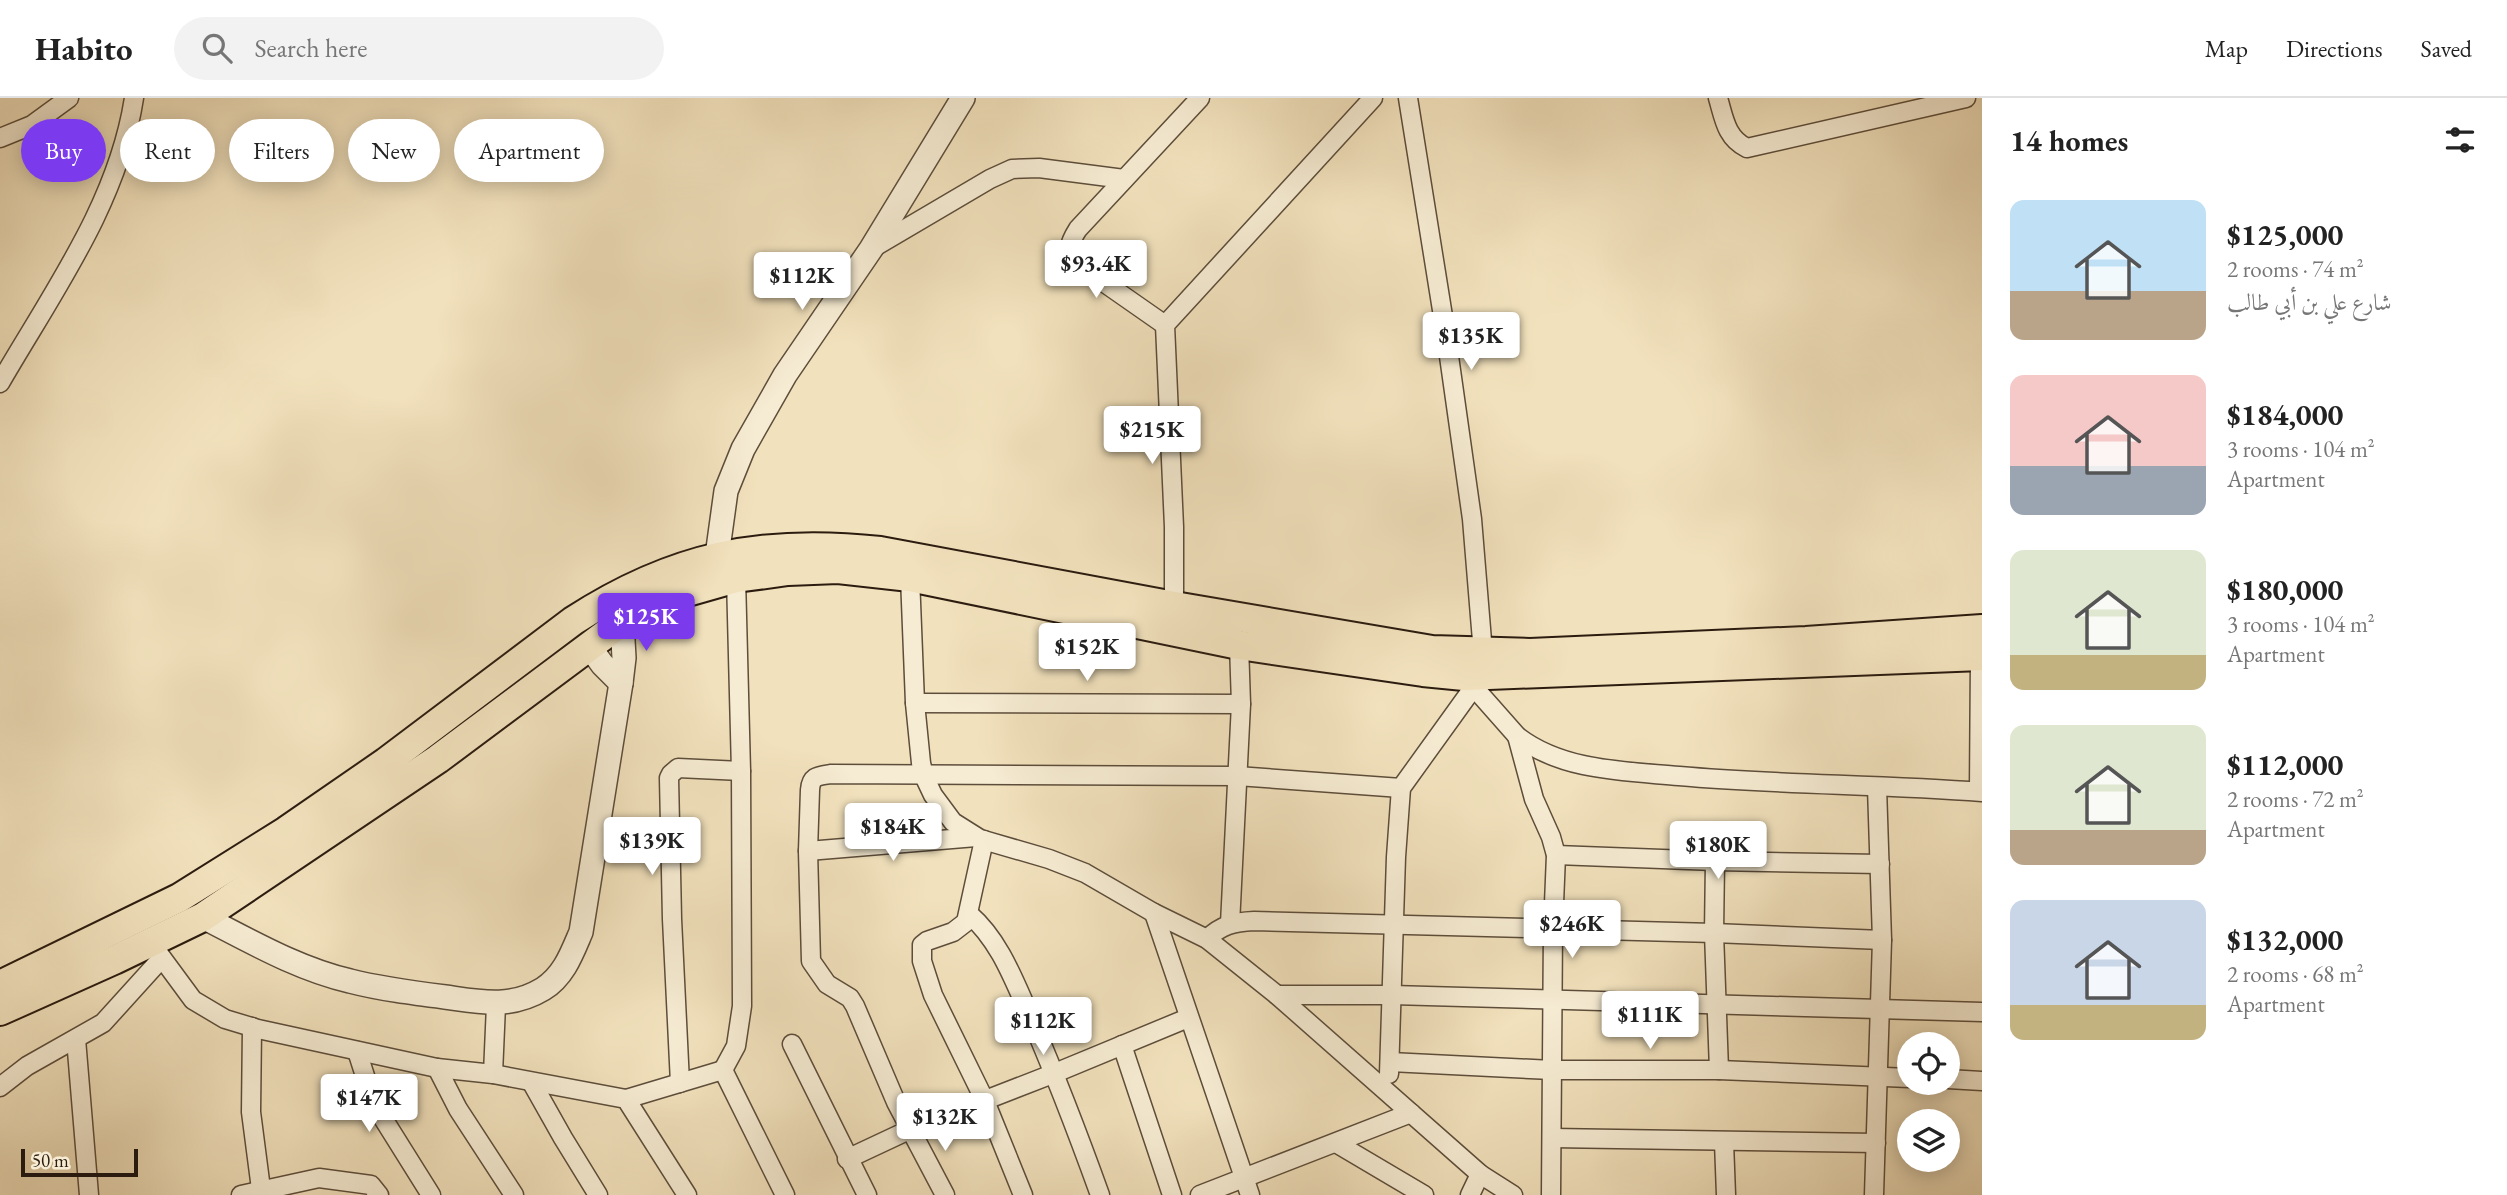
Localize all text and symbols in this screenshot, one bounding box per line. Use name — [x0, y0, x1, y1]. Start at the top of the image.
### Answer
search box — [174, 17, 664, 80]
text: Habito — [35, 27, 132, 70]
icon: search — [198, 29, 236, 67]
text: Search here — [254, 31, 367, 65]
text: Map — [2205, 33, 2248, 64]
text: Directions — [2286, 33, 2383, 64]
text: Saved — [2421, 33, 2472, 64]
chip: Buy — [21, 119, 106, 182]
chip: Rent — [120, 119, 215, 182]
chip: Filters — [229, 119, 334, 182]
chip: New — [348, 119, 440, 182]
chip: Apartment — [454, 119, 604, 182]
text: 14 homes — [2010, 121, 2128, 160]
icon: filters — [2441, 121, 2479, 159]
text: $125,000 — [2227, 215, 2343, 254]
icon: home — [2066, 228, 2150, 312]
pin: $93.4K — [1039, 240, 1153, 300]
text: $93.4K — [1061, 248, 1131, 278]
pin: $112K — [753, 252, 851, 312]
text: 2 rooms · 74 m² — [2227, 254, 2364, 284]
text: $112K — [770, 260, 834, 290]
text: شارع علي بن أبي طالب — [2227, 287, 2392, 317]
pin: $135K — [1422, 313, 1520, 372]
text: $135K — [1439, 320, 1503, 350]
text: $184,000 — [2227, 395, 2343, 434]
icon: home — [2066, 403, 2150, 487]
pin: $215K — [1103, 406, 1201, 466]
text: $215K — [1120, 414, 1184, 444]
text: 3 rooms · 104 m² — [2227, 434, 2375, 464]
text: Apartment — [2227, 464, 2325, 494]
text: $180,000 — [2227, 570, 2343, 609]
icon: home — [2066, 578, 2150, 662]
pin: $125K — [597, 594, 695, 653]
text: $125K — [614, 601, 678, 631]
text: 3 rooms · 104 m² — [2227, 609, 2375, 639]
pin: $152K — [1038, 624, 1136, 683]
text: $152K — [1055, 631, 1119, 661]
text: Apartment — [2227, 639, 2325, 669]
text: $112,000 — [2227, 745, 2343, 784]
icon: home — [2066, 753, 2150, 837]
text: 2 rooms · 72 m² — [2227, 784, 2364, 814]
pin: $184K — [844, 804, 942, 863]
text: $184K — [861, 811, 925, 841]
text: Apartment — [2227, 814, 2325, 844]
pin: $139K — [603, 818, 701, 877]
pin: $180K — [1669, 822, 1767, 881]
text: $139K — [620, 825, 684, 855]
text: $180K — [1686, 829, 1750, 859]
pin: $246K — [1523, 900, 1621, 960]
text: $246K — [1540, 908, 1604, 938]
text: $132,000 — [2227, 920, 2343, 959]
icon: home — [2066, 928, 2150, 1012]
text: 2 rooms · 68 m² — [2227, 959, 2364, 989]
text: Apartment — [2227, 989, 2325, 1019]
pin: $111K — [1601, 992, 1699, 1051]
pin: $112K — [994, 998, 1092, 1057]
text: $111K — [1618, 999, 1682, 1029]
text: $112K — [1011, 1005, 1075, 1035]
map controls — [1897, 1032, 1960, 1172]
button: locate — [1897, 1032, 1960, 1095]
pin: $147K — [320, 1074, 418, 1134]
text: $147K — [337, 1082, 401, 1112]
pin: $132K — [896, 1094, 994, 1153]
text: $132K — [913, 1101, 977, 1131]
button: layers — [1897, 1109, 1960, 1172]
scale bar — [21, 1146, 138, 1178]
text: 50 m — [32, 1148, 69, 1173]

